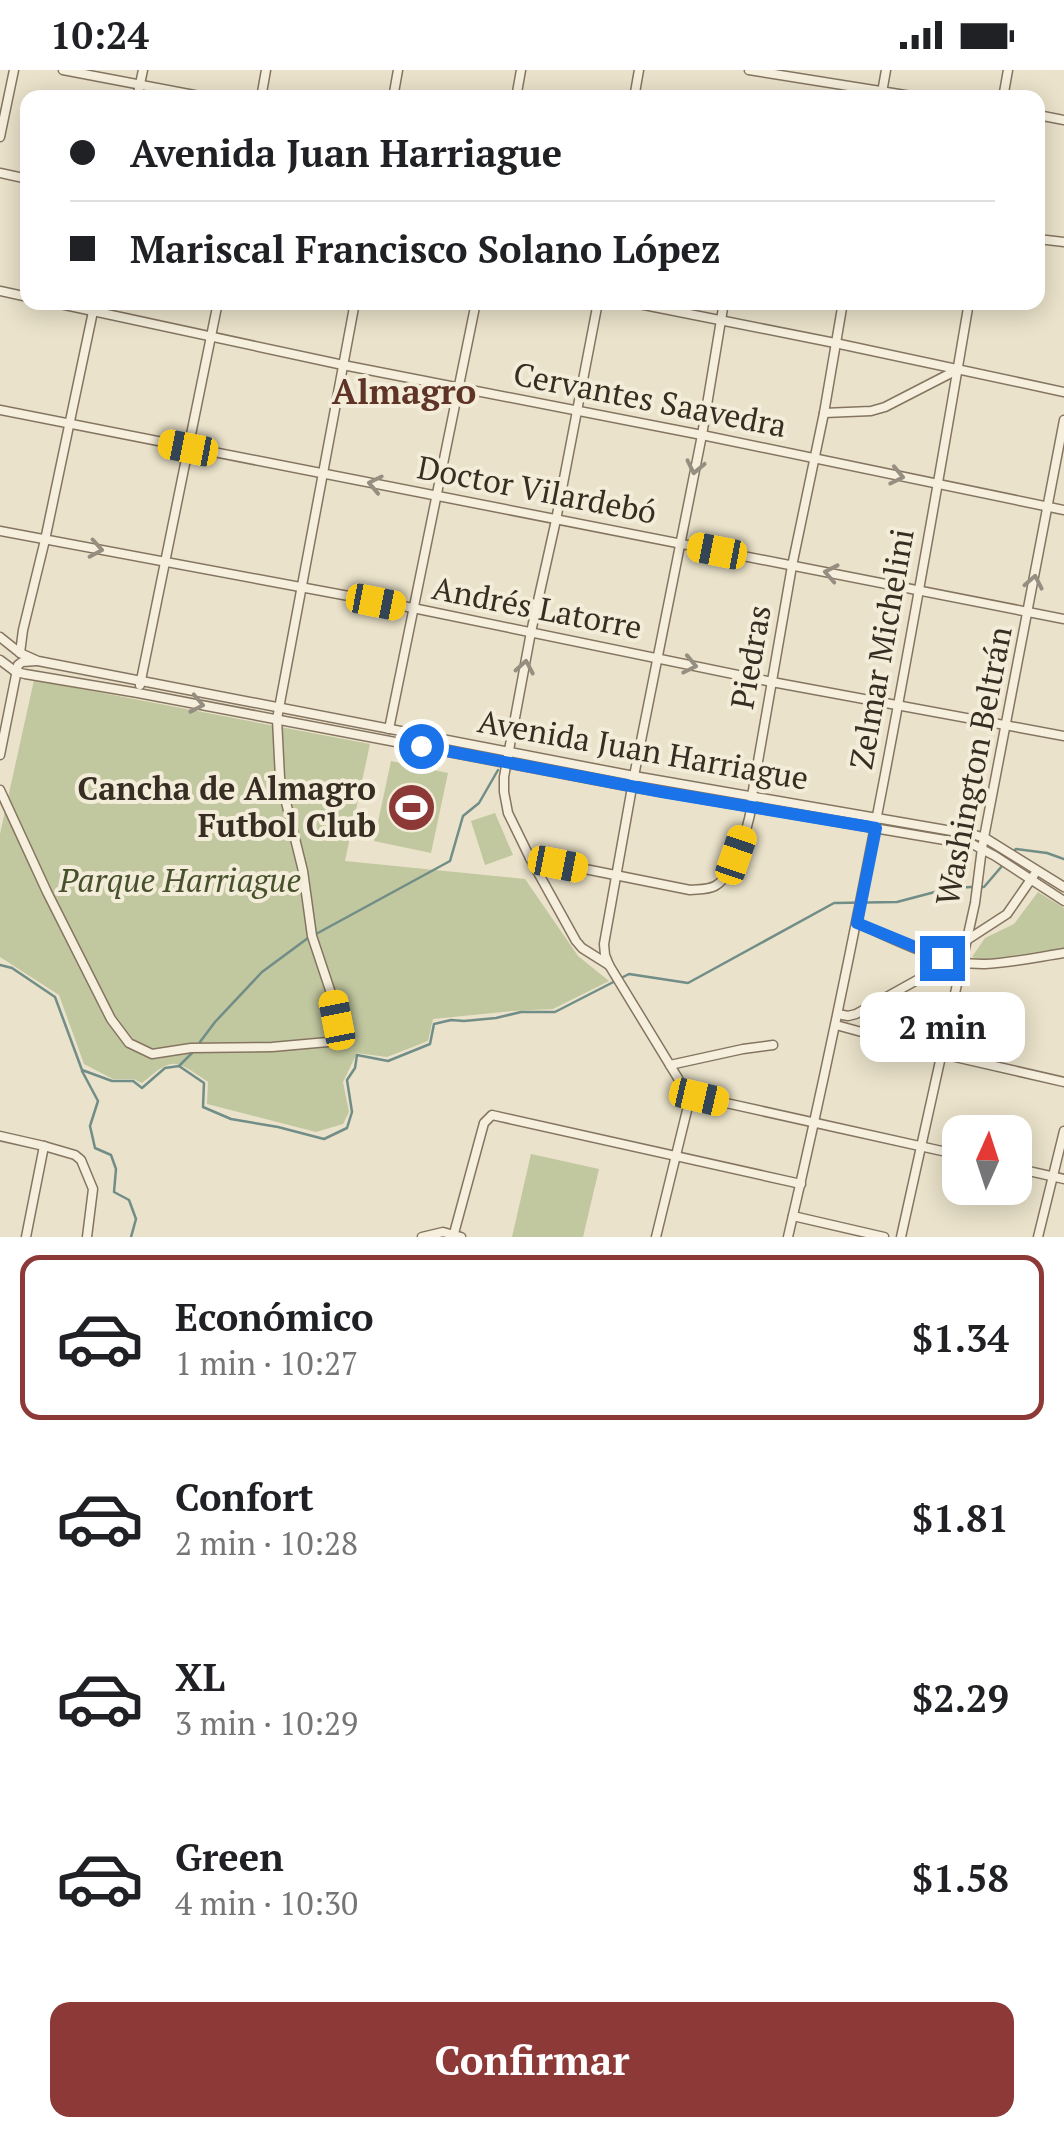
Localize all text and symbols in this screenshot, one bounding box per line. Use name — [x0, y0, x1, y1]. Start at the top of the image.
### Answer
text: 10:24 — [50, 10, 149, 60]
text: Avenida Juan Harriague — [130, 128, 562, 178]
text: Mariscal Francisco Solano López — [130, 224, 720, 274]
street label: Cervantes Saavedra — [510, 352, 790, 446]
district label: Almagro — [332, 368, 476, 414]
car — [156, 428, 220, 468]
street label: Doctor Vilardebó — [414, 445, 660, 533]
one-way arrow — [686, 459, 707, 476]
one-way arrow — [888, 464, 905, 485]
one-way arrow — [367, 475, 384, 496]
street label: Zelmar Michelini — [839, 525, 923, 772]
car — [685, 531, 749, 571]
one-way arrow — [88, 538, 104, 559]
one-way arrow — [823, 563, 839, 584]
street label: Andrés Latorre — [429, 566, 646, 648]
one-way arrow — [1022, 574, 1043, 591]
car — [344, 582, 408, 622]
street label: Piedras — [720, 602, 780, 712]
street label: Washington Beltrán — [925, 623, 1021, 909]
one-way arrow — [681, 653, 698, 674]
one-way arrow — [513, 659, 534, 676]
one-way arrow — [189, 693, 205, 714]
street label: Avenida Juan Harriague — [475, 699, 812, 799]
route start — [399, 724, 444, 769]
place label: Cancha de Almagro Futbol Club — [77, 767, 376, 846]
sports icon: Cancha de Almagro Futbol Club — [385, 781, 437, 833]
car — [712, 822, 760, 888]
car — [526, 844, 590, 884]
park label: Parque Harriague — [58, 859, 301, 901]
route end — [920, 936, 965, 981]
car — [317, 988, 357, 1052]
callout: 2 min — [860, 993, 1024, 1063]
text: 2 min — [899, 1006, 986, 1048]
car — [666, 1076, 732, 1118]
north arrow — [942, 1115, 1032, 1205]
map controls — [942, 1115, 1032, 1205]
text: Económico — [175, 1292, 374, 1342]
icon: car — [55, 1293, 145, 1383]
text: $1.34 — [912, 1313, 1009, 1363]
text: 1 min · 10:27 — [175, 1342, 358, 1384]
text: Confort — [175, 1472, 314, 1522]
icon: car — [55, 1473, 145, 1563]
text: $1.81 — [912, 1493, 1009, 1543]
text: 2 min · 10:28 — [175, 1522, 358, 1564]
text: XL — [175, 1652, 225, 1702]
icon: car — [55, 1653, 145, 1743]
text: $2.29 — [912, 1673, 1009, 1723]
text: 3 min · 10:29 — [175, 1702, 358, 1744]
text: Green — [175, 1832, 284, 1882]
icon: car — [55, 1833, 145, 1923]
text: $1.58 — [912, 1853, 1009, 1903]
text: 4 min · 10:30 — [175, 1882, 358, 1924]
button: Confirmar — [50, 2002, 1014, 2117]

